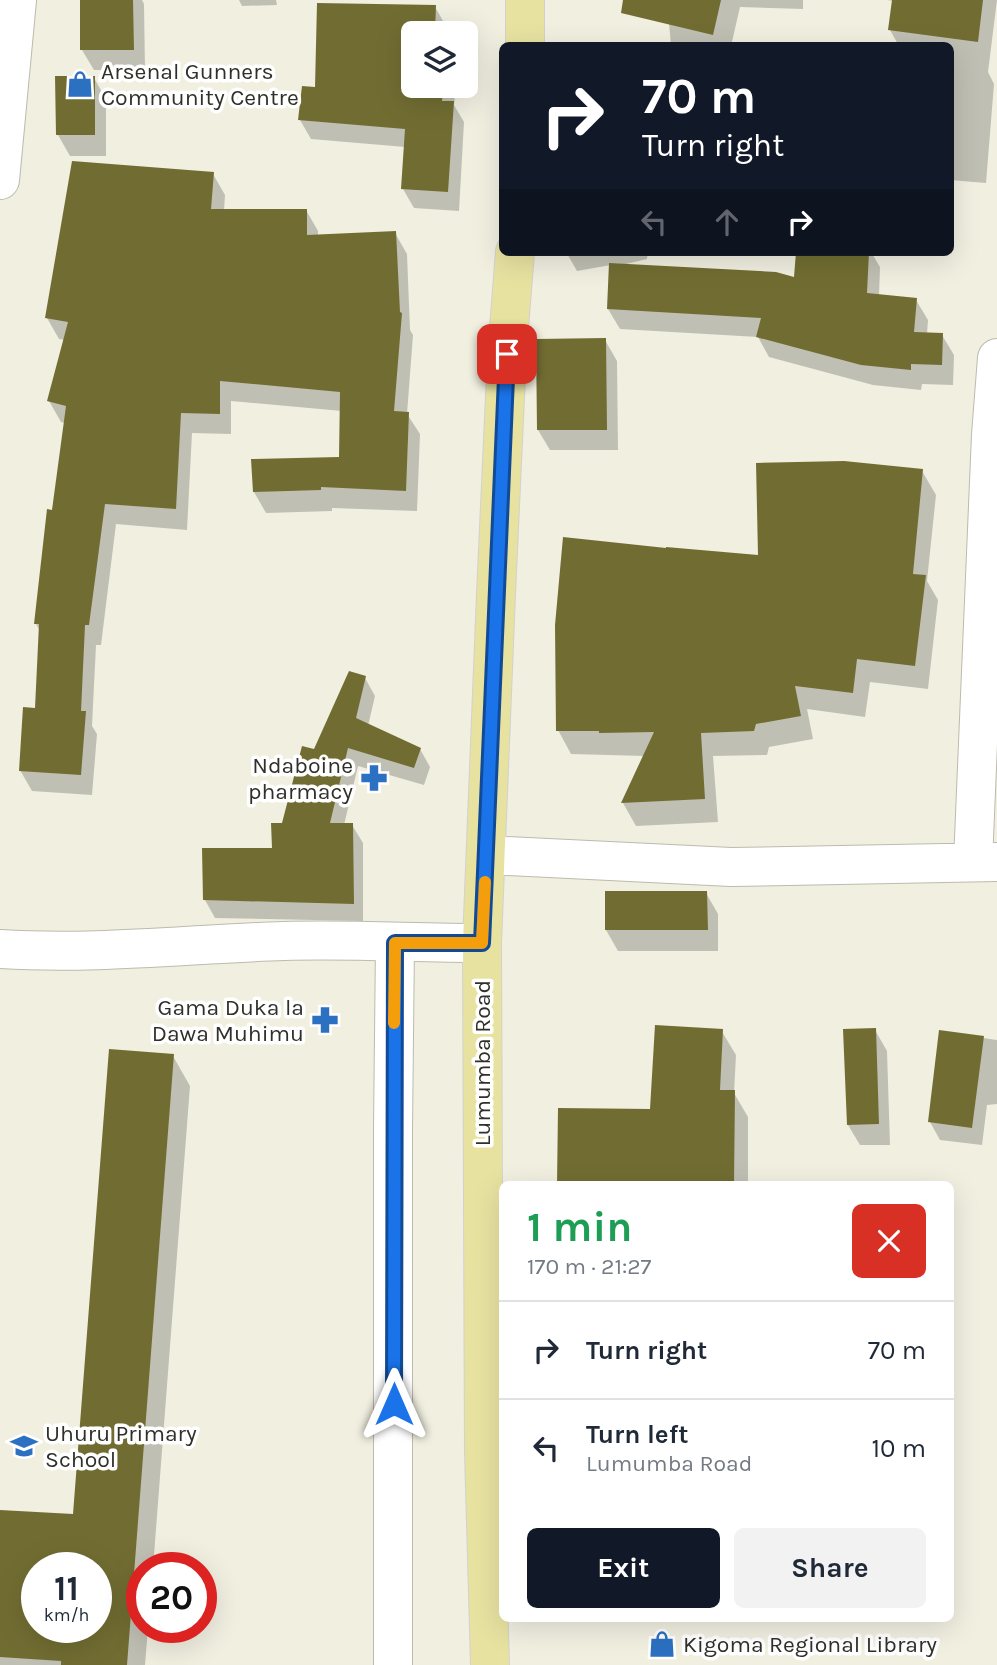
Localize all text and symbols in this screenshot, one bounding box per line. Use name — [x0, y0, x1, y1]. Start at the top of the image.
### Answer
map controls — [401, 21, 478, 98]
button: layers — [401, 21, 478, 98]
place label: Arsenal Gunners Community Centre — [101, 58, 299, 111]
text: 70 m — [642, 68, 756, 125]
shop icon: Arsenal Gunners Community Centre — [65, 69, 95, 99]
icon: right — [527, 70, 618, 161]
text: Turn right — [642, 127, 784, 164]
icon: left — [635, 203, 673, 241]
icon: ahead — [708, 203, 746, 241]
icon: right — [781, 203, 819, 241]
pin — [477, 324, 537, 384]
icon: arrive — [488, 335, 526, 373]
place label: Ndaboine pharmacy — [248, 752, 353, 805]
pharmacy icon: Ndaboine pharmacy — [359, 763, 389, 793]
street label: Lumumba Road — [469, 980, 496, 1146]
place label: Gama Duka la Dawa Muhimu — [152, 994, 304, 1047]
pharmacy icon: Gama Duka la Dawa Muhimu — [310, 1005, 340, 1035]
text: 1 min — [527, 1202, 632, 1252]
button: close — [852, 1204, 926, 1278]
text: 170 m · 21:27 — [527, 1253, 651, 1280]
icon: right — [527, 1331, 565, 1369]
text: Turn right — [586, 1335, 707, 1366]
text: 70 m — [868, 1335, 926, 1366]
position arrow — [357, 1367, 431, 1441]
text: Turn left — [586, 1419, 688, 1450]
place label: Uhuru Primary School — [45, 1420, 197, 1473]
icon: left — [527, 1429, 565, 1467]
school or university icon: Uhuru Primary School — [9, 1431, 39, 1461]
text: 10 m — [871, 1433, 926, 1464]
text: Lumumba Road — [586, 1450, 752, 1477]
button: Exit — [527, 1528, 720, 1608]
button: Share — [734, 1528, 926, 1608]
speed limit sign: 20 — [126, 1552, 217, 1643]
text: 11 — [54, 1568, 79, 1609]
text: km/h — [44, 1604, 89, 1626]
shop icon: Kigoma Regional Library — [647, 1629, 677, 1659]
place label: Kigoma Regional Library — [683, 1631, 937, 1658]

